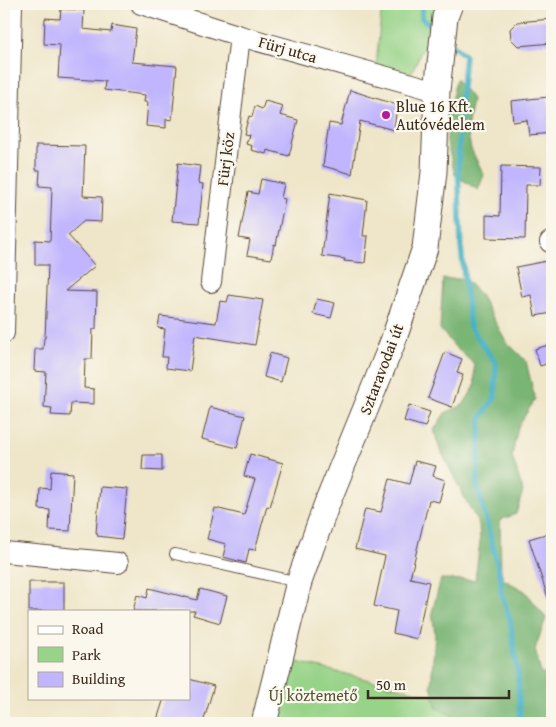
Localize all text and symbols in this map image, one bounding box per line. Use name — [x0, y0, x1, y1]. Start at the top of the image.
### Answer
street label: Fürj utca — [256, 29, 320, 69]
place label: Blue 16 Kft. Autóvédelem — [396, 94, 485, 136]
marker: Blue 16 Kft. Autóvédelem — [380, 109, 392, 121]
street label: Fürj köz — [210, 131, 240, 187]
street label: Sztaravodai út — [353, 320, 410, 418]
legend — [28, 610, 190, 700]
text: Road — [72, 618, 103, 639]
text: Park — [72, 644, 101, 665]
scale bar — [368, 667, 510, 699]
text: Building — [72, 668, 126, 689]
text: 50 m — [376, 674, 407, 695]
park label: Új köztemető — [268, 683, 358, 707]

